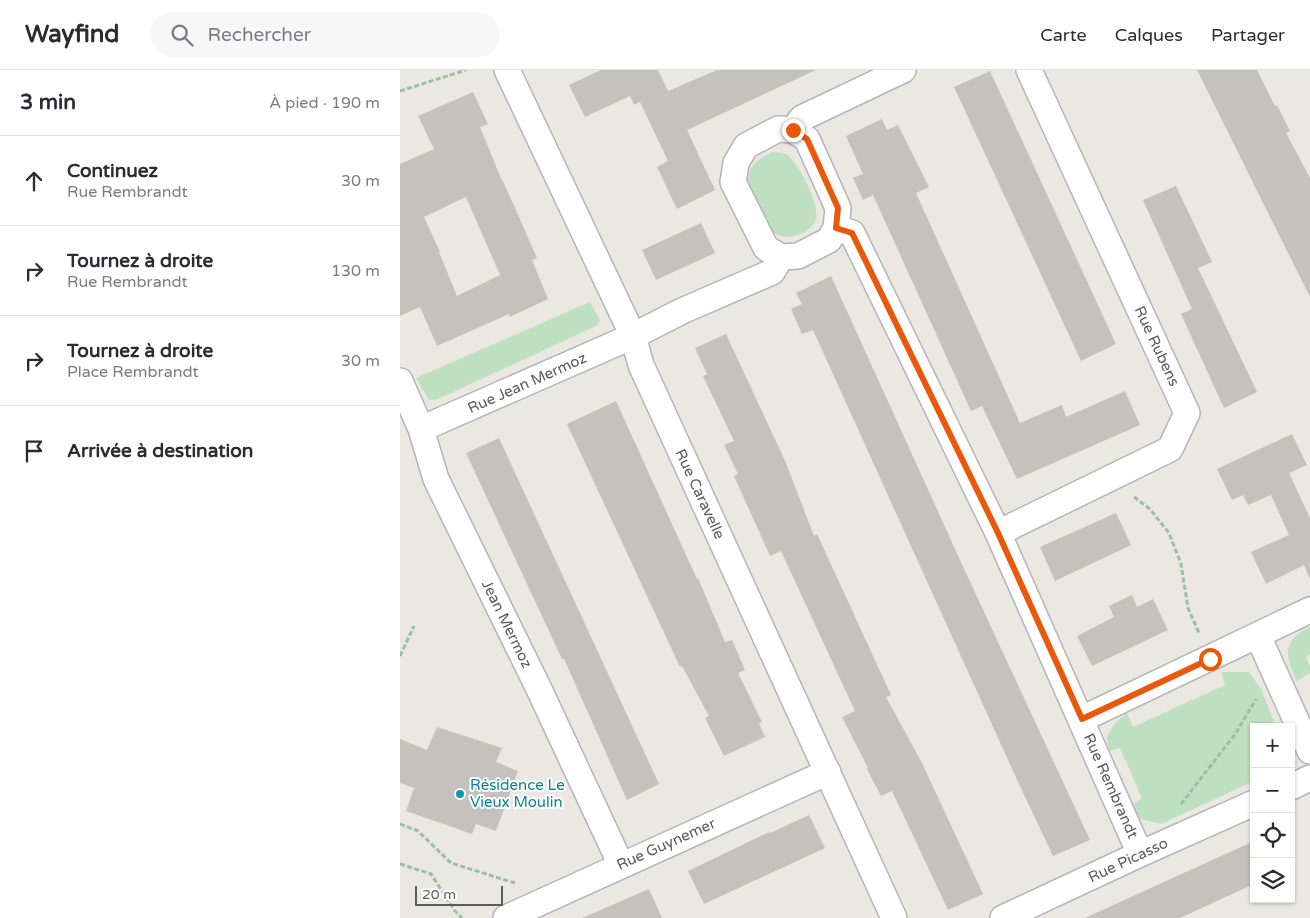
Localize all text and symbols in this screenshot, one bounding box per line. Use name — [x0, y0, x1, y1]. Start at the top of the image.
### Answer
search box — [150, 12, 500, 57]
text: Wayfind — [25, 20, 120, 49]
icon: search — [168, 21, 196, 49]
text: Rechercher — [208, 24, 311, 46]
text: Carte — [1040, 24, 1087, 46]
text: Calques — [1115, 24, 1183, 46]
text: Partager — [1211, 24, 1285, 46]
text: 3 min — [20, 90, 76, 115]
text: À pied · 190 m — [269, 93, 380, 113]
route end — [782, 119, 805, 142]
text: Continuez — [67, 160, 158, 182]
icon: ahead — [20, 167, 48, 195]
text: 30 m — [341, 171, 380, 191]
text: Rue Rembrandt — [67, 182, 188, 202]
text: Tournez à droite — [67, 250, 213, 272]
icon: right — [20, 257, 48, 285]
text: 130 m — [331, 261, 380, 281]
text: Rue Rembrandt — [67, 272, 188, 292]
street label: Rue Rubens — [1131, 303, 1183, 389]
text: Tournez à droite — [67, 340, 213, 362]
icon: right — [20, 347, 48, 375]
street label: Rue Jean Mermoz — [465, 349, 589, 417]
text: 30 m — [341, 351, 380, 371]
text: Place Rembrandt — [67, 362, 199, 382]
icon: arrive — [20, 437, 48, 465]
text: Arrivée à destination — [67, 440, 253, 462]
street label: Rue Caravelle — [671, 446, 729, 542]
street label: Jean Mermoz — [478, 577, 536, 671]
route start — [1199, 648, 1222, 671]
map controls — [1250, 723, 1295, 903]
button: + — [1250, 723, 1295, 768]
street label: Rue Rembrandt — [1080, 731, 1142, 842]
button: − — [1250, 768, 1295, 813]
place label: Résidence Le Vieux Moulin — [470, 776, 565, 811]
marker: Résidence Le Vieux Moulin — [454, 788, 466, 800]
button: locate — [1250, 813, 1295, 858]
street label: Rue Guynemer — [614, 814, 718, 874]
street label: Rue Picasso — [1085, 834, 1171, 886]
button: layers — [1250, 858, 1295, 903]
scale bar — [415, 883, 502, 906]
text: 20 m — [422, 886, 456, 903]

